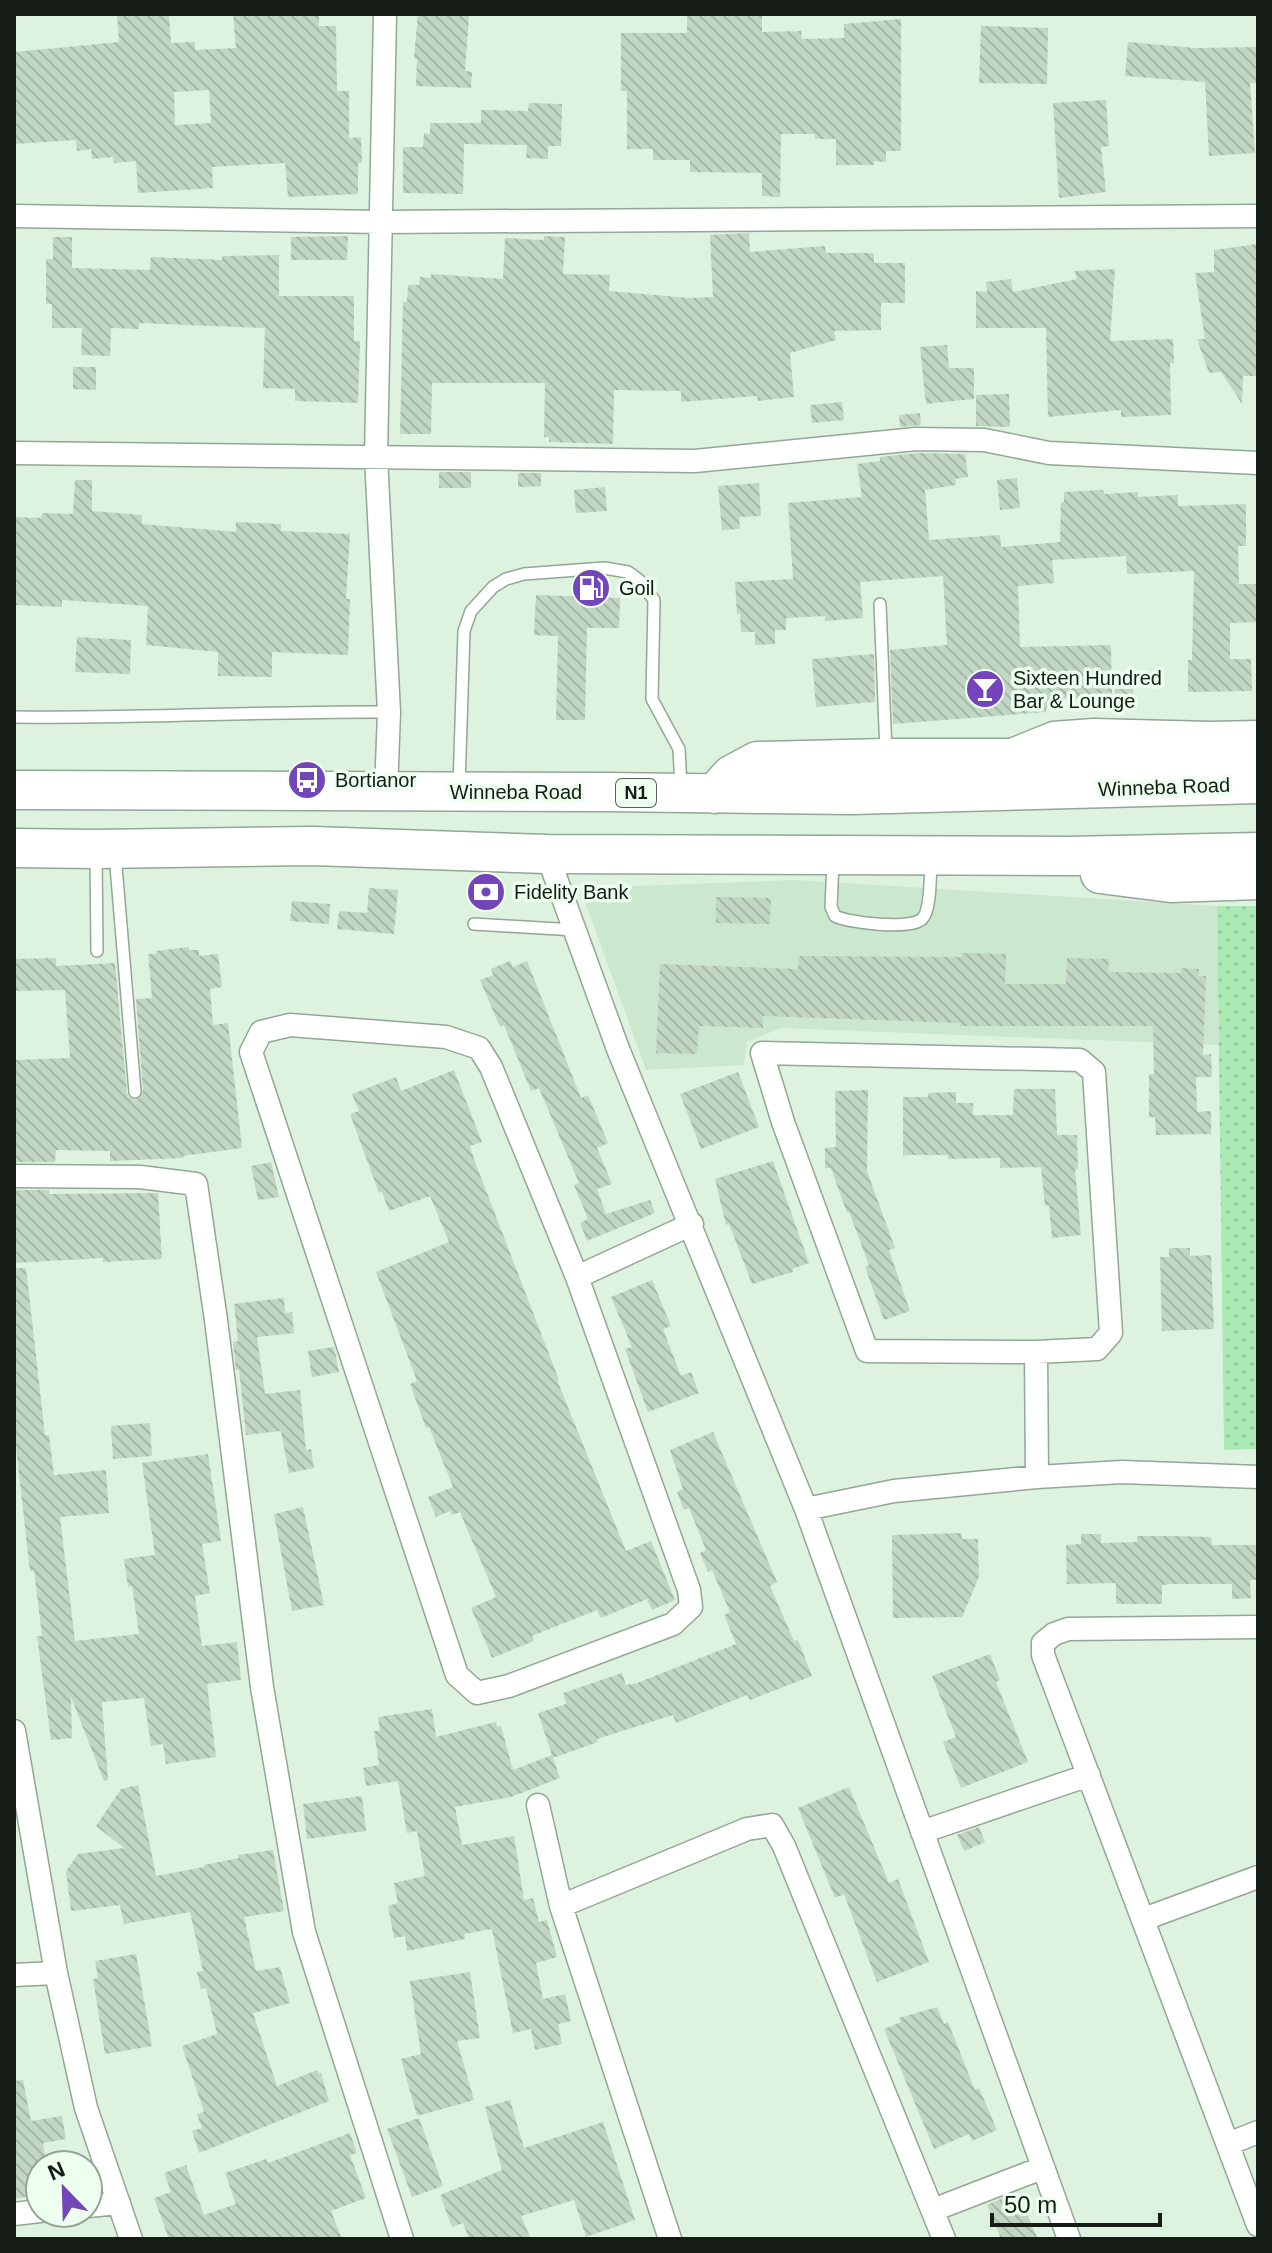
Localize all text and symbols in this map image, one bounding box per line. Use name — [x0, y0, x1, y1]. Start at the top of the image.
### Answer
fuel station icon: Goil — [570, 567, 612, 609]
place label: Goil — [619, 577, 655, 599]
place label: Sixteen Hundred Bar & Lounge — [1013, 667, 1162, 712]
bar icon: Sixteen Hundred Bar & Lounge — [964, 668, 1006, 710]
bus stop icon: Bortianor — [286, 759, 328, 801]
place label: Bortianor — [335, 769, 416, 791]
street label: Winneba Road — [1098, 774, 1230, 800]
road number: N1 — [616, 779, 656, 807]
street label: Winneba Road — [450, 781, 582, 803]
bank icon: Fidelity Bank — [465, 871, 507, 913]
place label: Fidelity Bank — [514, 881, 629, 903]
north arrow — [24, 2149, 104, 2229]
text: N — [44, 2156, 69, 2186]
scale bar — [992, 2177, 1160, 2227]
text: 50 m — [1004, 2191, 1057, 2218]

